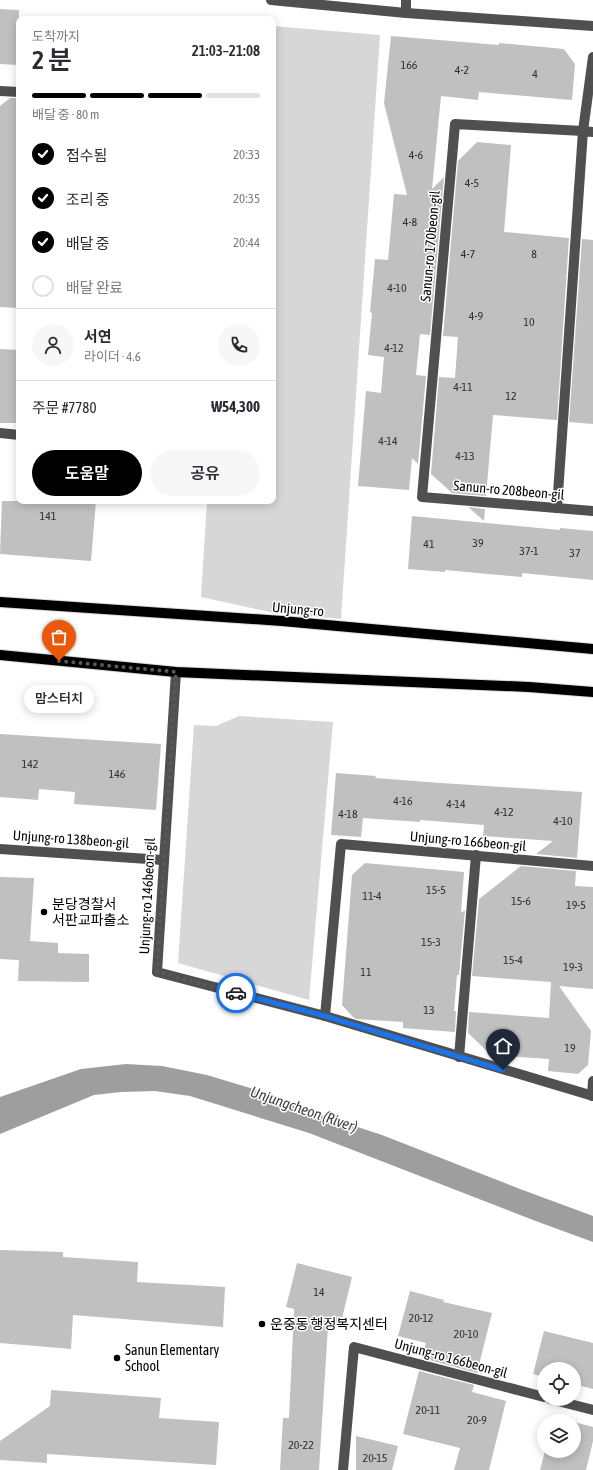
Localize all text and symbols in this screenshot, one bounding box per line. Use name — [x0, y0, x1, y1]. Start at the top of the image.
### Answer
text: 도착까지 — [32, 29, 80, 44]
text: 21:03–21:08 — [192, 42, 260, 59]
text: 2 분 — [32, 45, 72, 75]
house number: 166 — [401, 58, 418, 72]
house number: 4-2 — [455, 63, 469, 77]
house number: 4 — [532, 67, 538, 81]
text: 배달 중 · 80 m — [32, 107, 99, 122]
icon: check — [32, 143, 54, 165]
text: 접수됨 — [66, 147, 107, 164]
text: 20:33 — [233, 147, 260, 162]
house number: 4-6 — [409, 148, 423, 162]
house number: 4-5 — [465, 176, 479, 190]
icon: check — [32, 187, 54, 209]
street label: Sanun-ro 170beon-gil — [417, 190, 443, 302]
text: 조리 중 — [66, 191, 109, 208]
text: 20:35 — [233, 191, 260, 206]
house number: 4-8 — [403, 215, 417, 229]
icon: check — [32, 231, 54, 253]
text: 배달 중 — [66, 235, 109, 252]
text: 20:44 — [233, 235, 260, 250]
house number: 4-7 — [461, 247, 475, 261]
house number: 8 — [531, 247, 537, 261]
text: 배달 완료 — [66, 279, 123, 296]
house number: 4-10 — [387, 281, 407, 295]
house number: 4-9 — [469, 309, 483, 323]
house number: 10 — [523, 315, 535, 329]
button: person — [32, 324, 74, 366]
button: phone — [218, 324, 260, 366]
text: 서연 — [84, 328, 112, 345]
house number: 4-12 — [384, 341, 404, 355]
text: 라이더 · 4.6 — [84, 349, 141, 364]
house number: 4-11 — [453, 380, 473, 394]
house number: 12 — [505, 389, 517, 403]
text: ₩54,300 — [211, 398, 260, 415]
text: 주문 #7780 — [32, 399, 96, 416]
house number: 4-14 — [378, 434, 398, 448]
house number: 4-13 — [455, 449, 475, 463]
button: 도움말 — [32, 450, 142, 496]
button: 공유 — [150, 450, 260, 496]
street label: Sanun-ro 208beon-gil — [453, 477, 565, 503]
house number: 141 — [40, 509, 57, 523]
house number: 39 — [472, 536, 484, 550]
house number: 41 — [423, 537, 435, 551]
house number: 37-1 — [519, 544, 539, 558]
house number: 37 — [569, 546, 581, 560]
street label: Unjung-ro — [271, 599, 325, 619]
pin — [42, 620, 76, 661]
icon: bag — [48, 626, 70, 648]
callout: 맘스터치 — [24, 685, 94, 713]
text: 맘스터치 — [35, 691, 83, 706]
house number: 142 — [22, 757, 38, 771]
house number: 146 — [109, 767, 126, 781]
house number: 4-16 — [393, 794, 413, 808]
house number: 4-14 — [446, 797, 466, 811]
house number: 4-12 — [494, 805, 514, 819]
house number: 4-18 — [338, 807, 358, 821]
house number: 4-10 — [553, 814, 573, 828]
street label: Unjung-ro 138beon-gil — [12, 827, 130, 851]
street label: Unjung-ro 166beon-gil — [409, 828, 527, 854]
street label: Unjung-ro 146beon-gil — [136, 837, 158, 955]
house number: 15-5 — [426, 883, 446, 897]
house number: 11-4 — [362, 889, 382, 903]
house number: 15-6 — [511, 894, 531, 908]
place label: 분당경찰서 서판교파출소 — [52, 896, 129, 928]
house number: 19-5 — [566, 898, 586, 912]
marker: 분당경찰서 서판교파출소 — [39, 907, 49, 917]
house number: 15-3 — [421, 935, 441, 949]
house number: 15-4 — [503, 953, 523, 967]
house number: 19-3 — [563, 960, 583, 974]
house number: 11 — [360, 965, 372, 979]
courier — [216, 973, 256, 1013]
icon: car — [225, 982, 247, 1004]
house number: 13 — [423, 1003, 435, 1017]
pin — [486, 1029, 520, 1070]
icon: home — [492, 1035, 514, 1057]
house number: 19 — [564, 1041, 576, 1055]
water label: Unjungcheon (River) — [248, 1083, 360, 1135]
house number: 14 — [313, 1285, 325, 1299]
house number: 20-12 — [409, 1311, 433, 1325]
place label: 운중동 행정복지센터 — [270, 1316, 388, 1332]
marker: 운중동 행정복지센터 — [257, 1319, 267, 1329]
house number: 20-10 — [454, 1327, 479, 1341]
street label: Unjung-ro 166beon-gil — [393, 1335, 510, 1381]
place label: Sanun Elementary School — [125, 1342, 219, 1374]
marker: Sanun Elementary School — [112, 1353, 122, 1363]
map controls — [537, 1362, 581, 1458]
button: locate — [537, 1362, 581, 1406]
house number: 20-11 — [416, 1403, 441, 1417]
house number: 20-9 — [467, 1413, 487, 1427]
button: layers — [537, 1414, 581, 1458]
house number: 20-22 — [288, 1438, 314, 1452]
house number: 20-15 — [363, 1451, 387, 1465]

